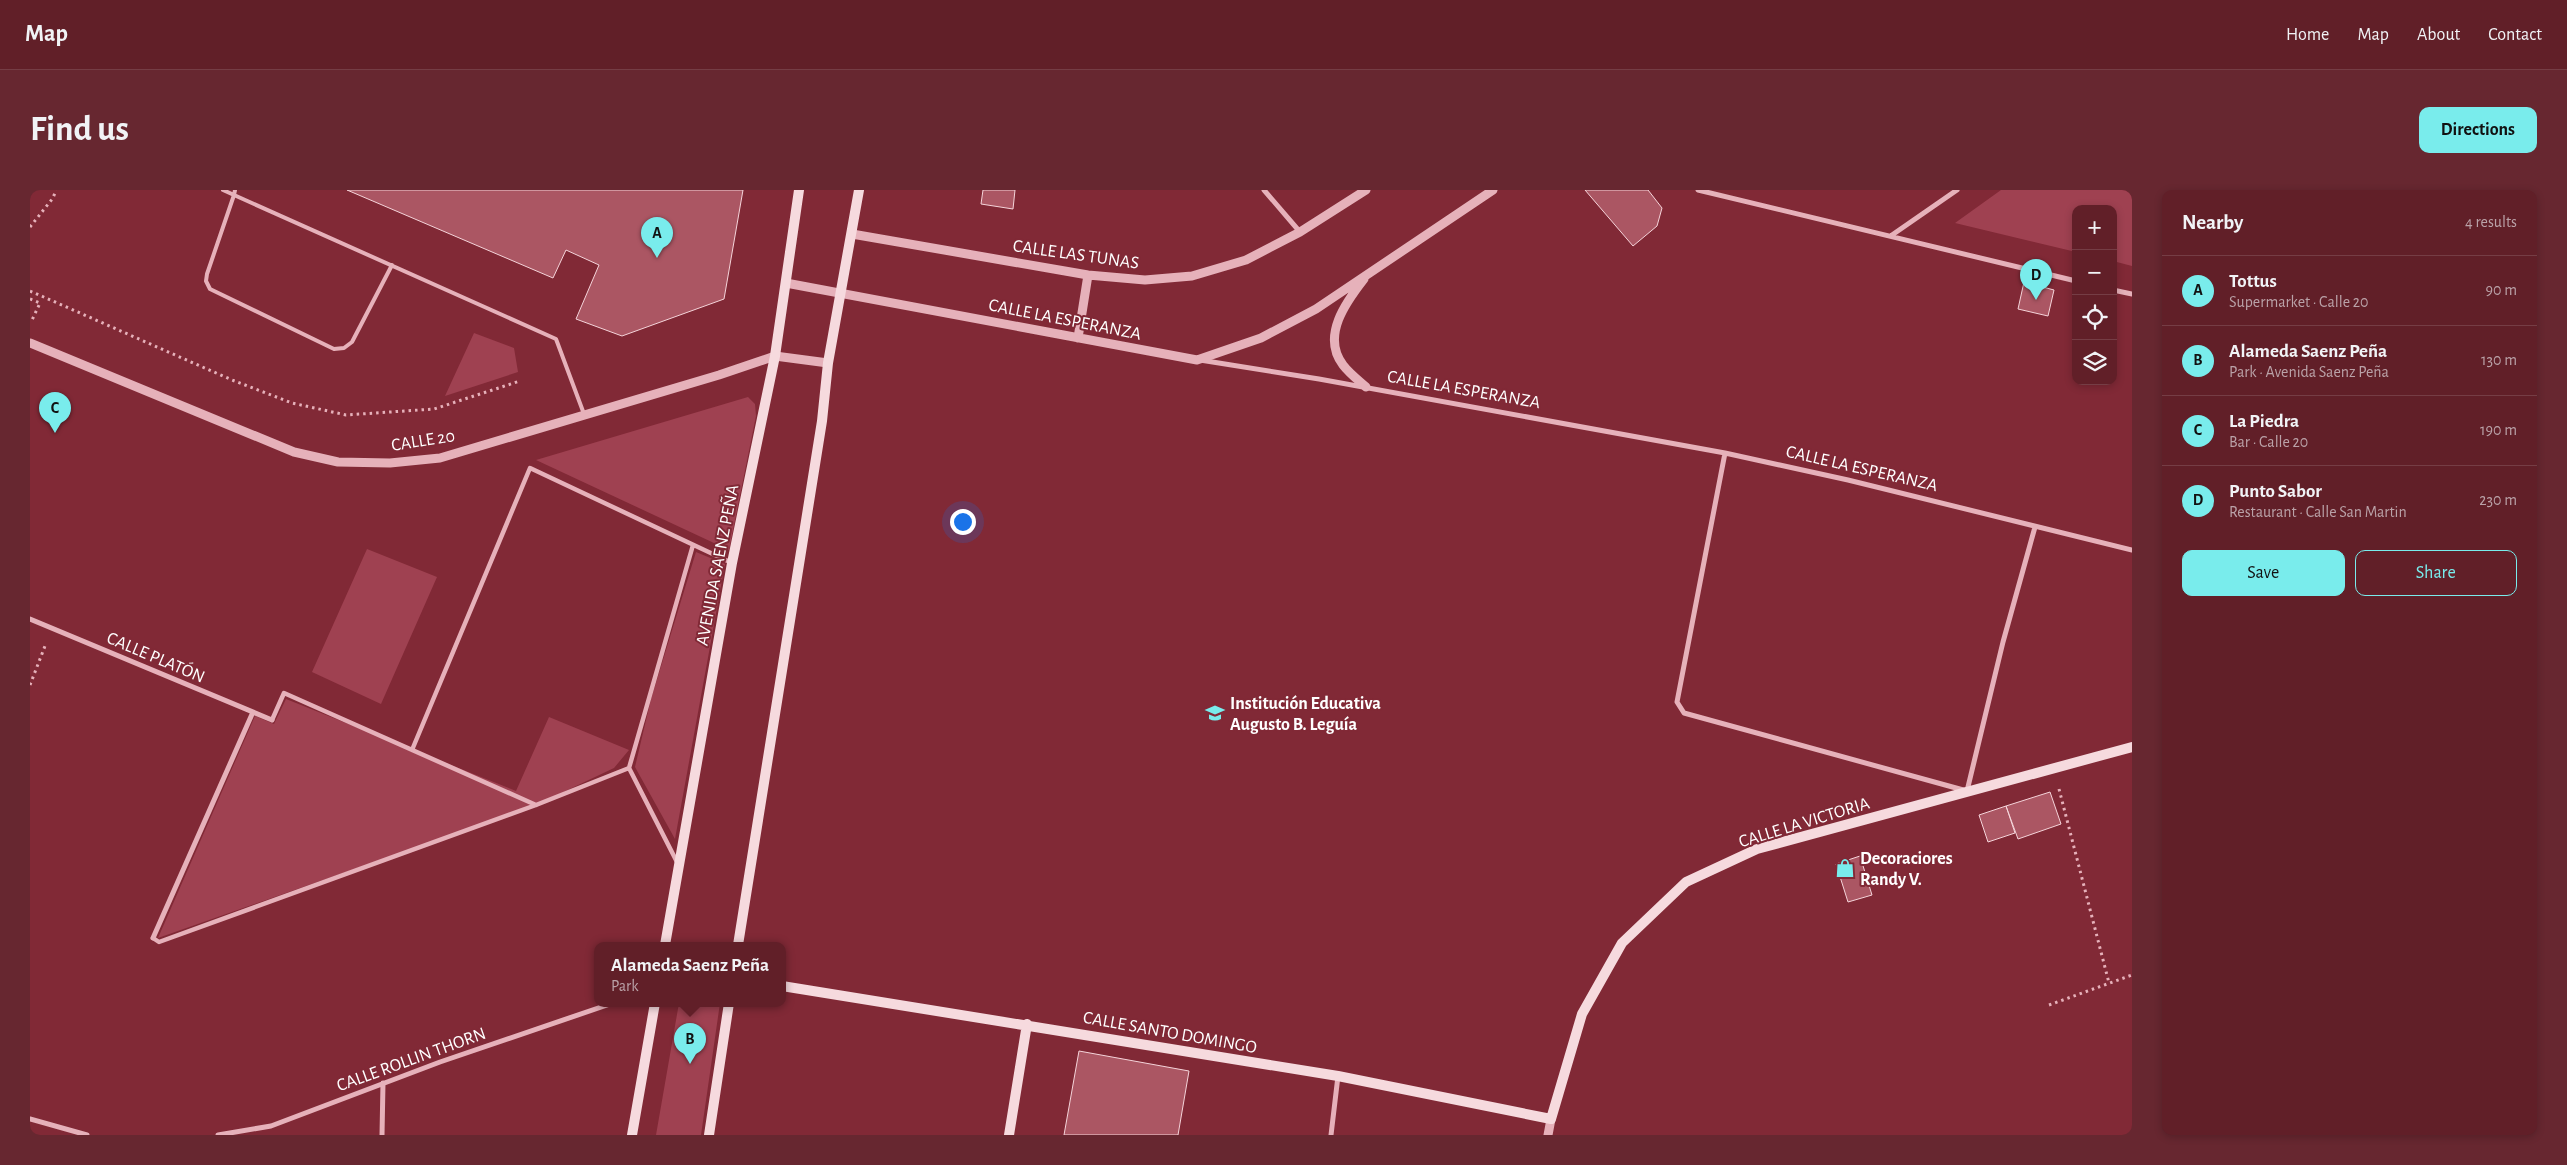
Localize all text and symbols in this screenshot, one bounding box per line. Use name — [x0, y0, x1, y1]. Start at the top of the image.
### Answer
text: Map — [25, 22, 68, 46]
text: Home — [2286, 26, 2329, 44]
text: Map — [2357, 26, 2389, 44]
text: About — [2417, 26, 2460, 44]
text: Contact — [2488, 26, 2542, 44]
button: Directions — [2419, 107, 2537, 153]
text: Find us — [30, 112, 129, 147]
map controls — [2072, 205, 2117, 385]
button: + — [2072, 205, 2117, 250]
text: Nearby — [2182, 212, 2243, 233]
text: 4 results — [2465, 214, 2517, 230]
pin: A — [641, 217, 673, 258]
street label: CALLE LAS TUNAS — [1012, 237, 1140, 273]
button: − — [2072, 250, 2117, 295]
pin: D — [2020, 259, 2052, 300]
text: Tottus — [2229, 272, 2277, 291]
text: A — [2193, 282, 2203, 298]
text: 90 m — [2486, 282, 2517, 298]
text: Supermarket · Calle 20 — [2229, 294, 2368, 310]
button: locate — [2072, 295, 2117, 340]
street label: CALLE LA ESPERANZA — [987, 296, 1143, 344]
button: layers — [2072, 340, 2117, 385]
text: Alameda Saenz Peña — [2229, 342, 2387, 361]
text: B — [2193, 352, 2203, 368]
text: 130 m — [2481, 352, 2517, 368]
text: Park · Avenida Saenz Peña — [2229, 364, 2389, 380]
street label: CALLE LA ESPERANZA — [1386, 368, 1542, 412]
pin: C — [39, 392, 71, 433]
text: La Piedra — [2229, 412, 2299, 431]
text: C — [2194, 422, 2202, 438]
text: 190 m — [2480, 422, 2517, 438]
street label: CALLE 20 — [390, 427, 456, 455]
text: Bar · Calle 20 — [2229, 434, 2308, 450]
street label: CALLE LA ESPERANZA — [1784, 443, 1940, 495]
street label: AVENIDA SAENZ PEÑA — [691, 482, 743, 647]
text: Punto Sabor — [2229, 482, 2322, 501]
text: D — [2193, 492, 2203, 508]
text: 230 m — [2479, 492, 2517, 508]
text: Restaurant · Calle San Martin — [2229, 504, 2407, 520]
your location — [950, 509, 976, 535]
button: Save — [2182, 550, 2345, 596]
button: Share — [2355, 550, 2517, 596]
street label: CALLE PLATÓN — [104, 626, 208, 687]
place label: Institución Educativa Augusto B. Leguía — [1230, 695, 1381, 734]
school or university icon: Institución Educativa Augusto B. Leguía — [1204, 702, 1226, 724]
street label: CALLE LA VICTORIA — [1737, 794, 1873, 851]
place label: Decoraciores Randy V. — [1860, 850, 1953, 889]
shop icon: Decoraciores Randy V. — [1834, 857, 1856, 879]
popup — [594, 942, 786, 1007]
text: Alameda Saenz Peña — [611, 956, 769, 975]
text: Park — [611, 978, 639, 994]
street label: CALLE SANTO DOMINGO — [1082, 1009, 1258, 1057]
pin: B — [674, 1023, 706, 1064]
street label: CALLE ROLLIN THORN — [334, 1025, 488, 1095]

